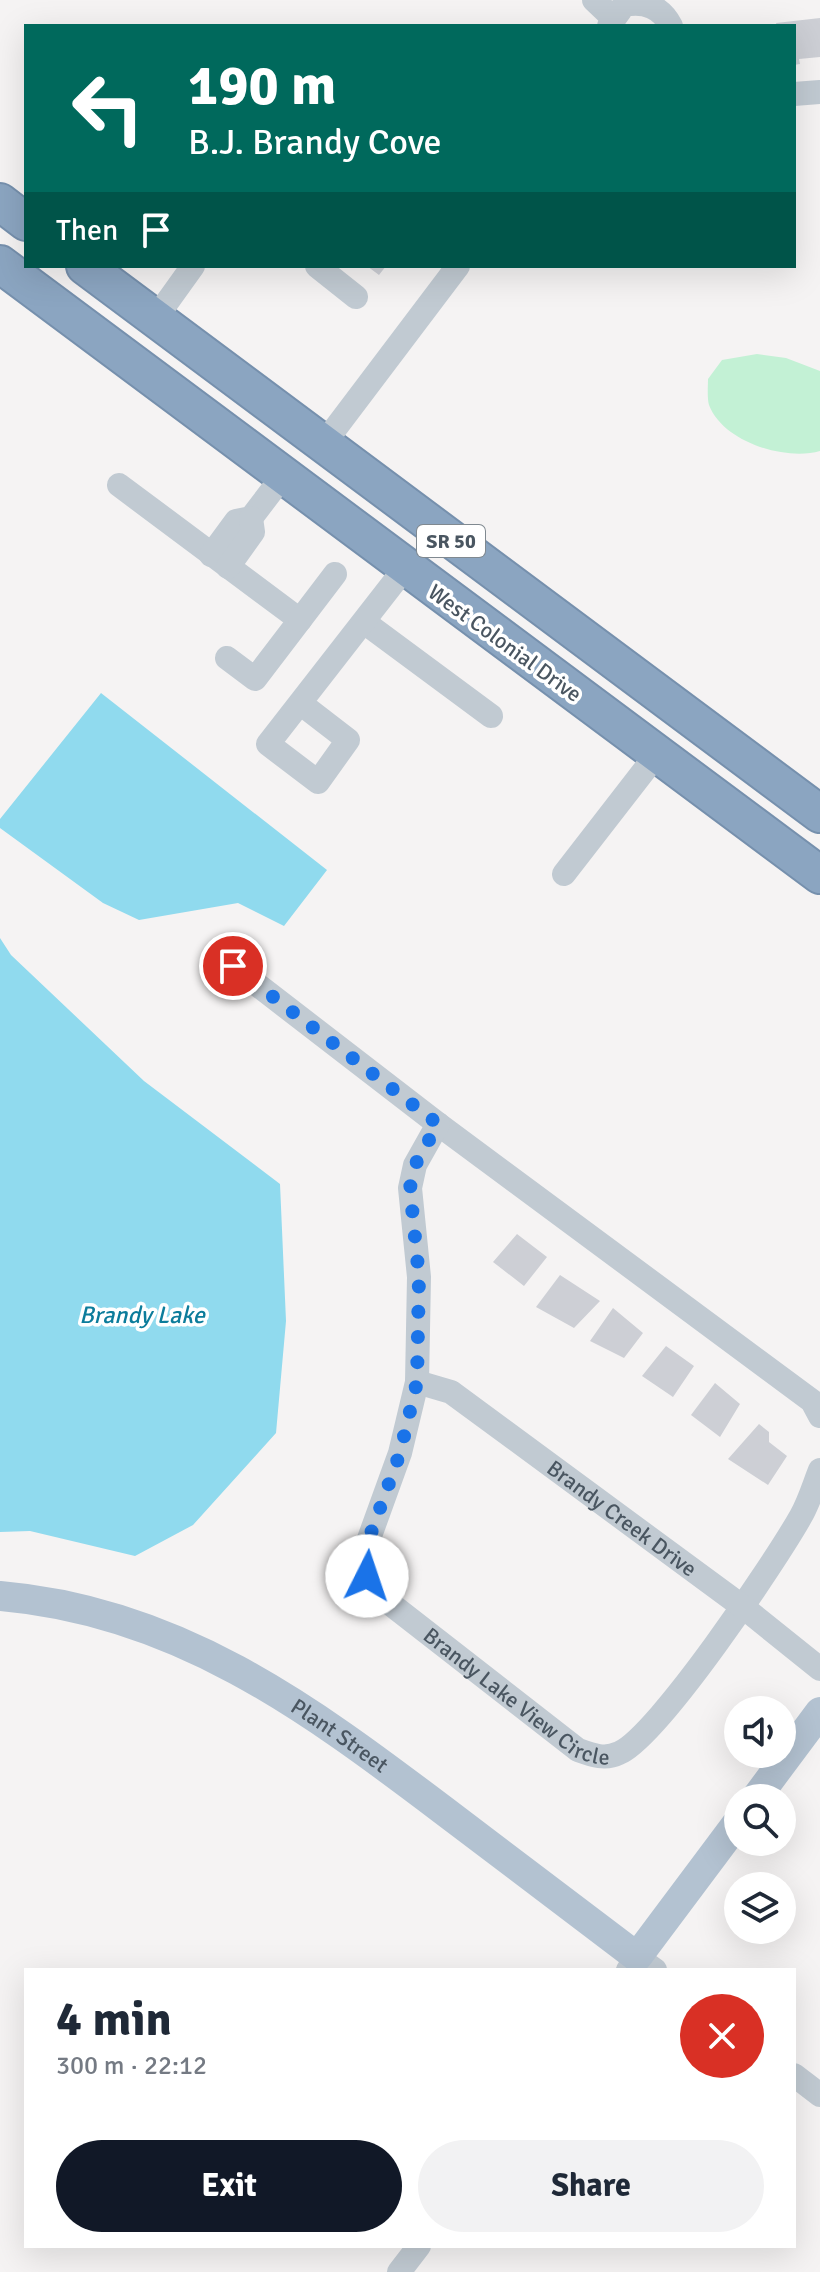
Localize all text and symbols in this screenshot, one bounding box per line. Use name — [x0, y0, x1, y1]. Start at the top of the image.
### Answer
text: 190 m — [188, 51, 336, 120]
icon: left — [56, 56, 160, 160]
text: B.J. Brandy Cove — [188, 120, 442, 165]
icon: arrive — [134, 208, 178, 252]
text: Then — [56, 212, 118, 249]
road number: SR 50 — [417, 525, 485, 557]
street label: West Colonial Drive — [423, 578, 587, 708]
pin — [199, 932, 267, 1000]
icon: arrive — [211, 944, 255, 988]
water label: Brandy Lake — [79, 1300, 206, 1330]
street label: Brandy Creek Drive — [542, 1454, 702, 1582]
position arrow — [325, 1534, 409, 1618]
street label: Brandy Lake View Circle — [418, 1621, 610, 1770]
street label: Plant Street — [286, 1692, 394, 1778]
map controls — [724, 1696, 796, 1944]
button: sound — [724, 1696, 796, 1768]
button: search — [724, 1784, 796, 1856]
button: layers — [724, 1872, 796, 1944]
text: 4 min — [56, 1990, 172, 2049]
button: close — [680, 1994, 764, 2078]
text: 300 m · 22:12 — [56, 2050, 207, 2082]
button: Exit — [56, 2140, 402, 2232]
button: Share — [418, 2140, 764, 2232]

